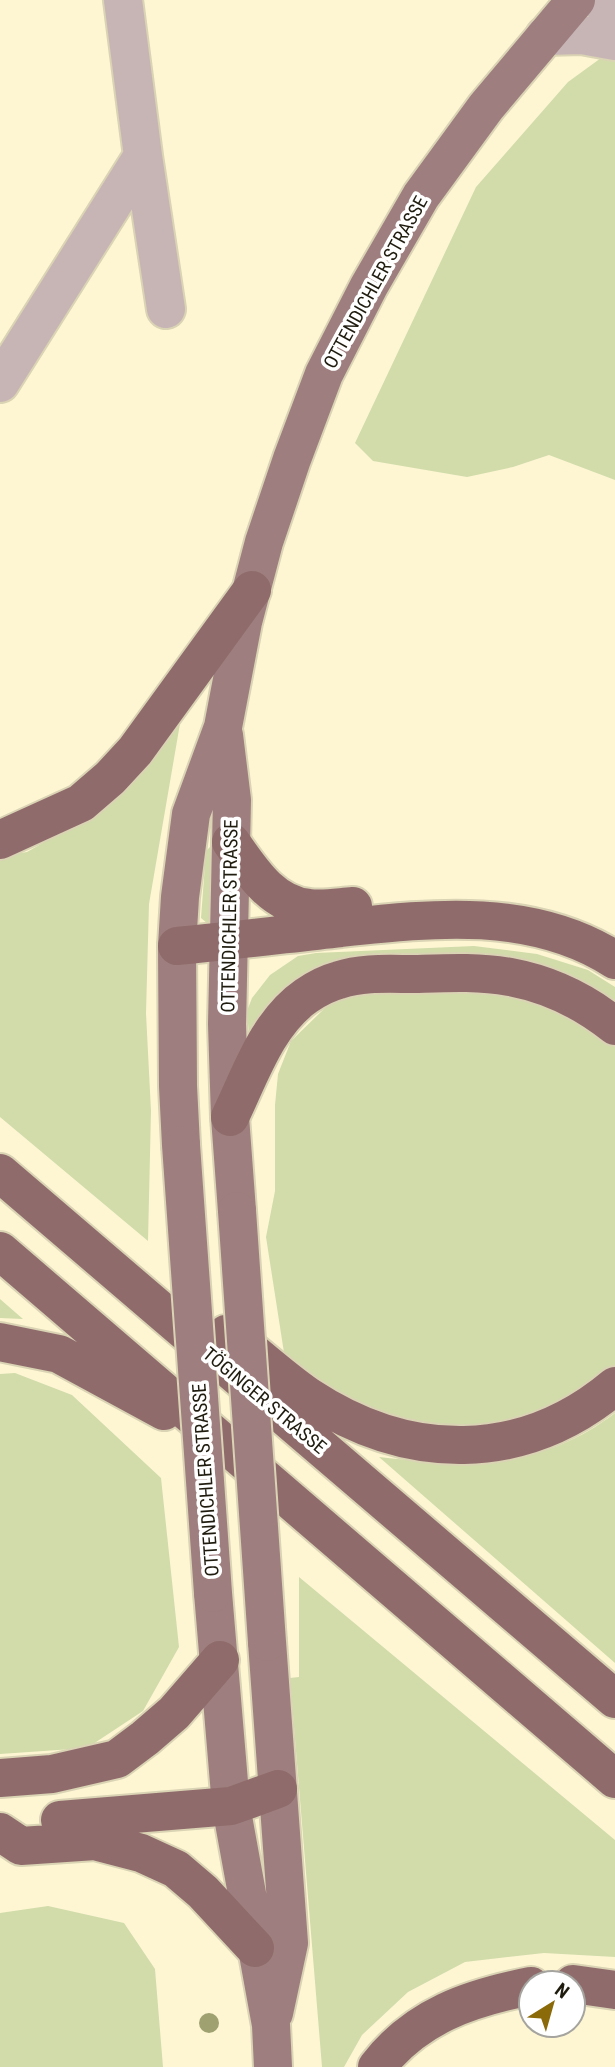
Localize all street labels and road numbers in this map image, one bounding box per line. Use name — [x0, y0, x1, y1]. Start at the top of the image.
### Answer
street label: OTTENDICHLER STRASSE — [319, 192, 432, 372]
street label: OTTENDICHLER STRASSE — [216, 819, 243, 1013]
street label: TÖGINGER STRASSE — [198, 1342, 331, 1459]
street label: OTTENDICHLER STRASSE — [187, 1383, 224, 1577]

